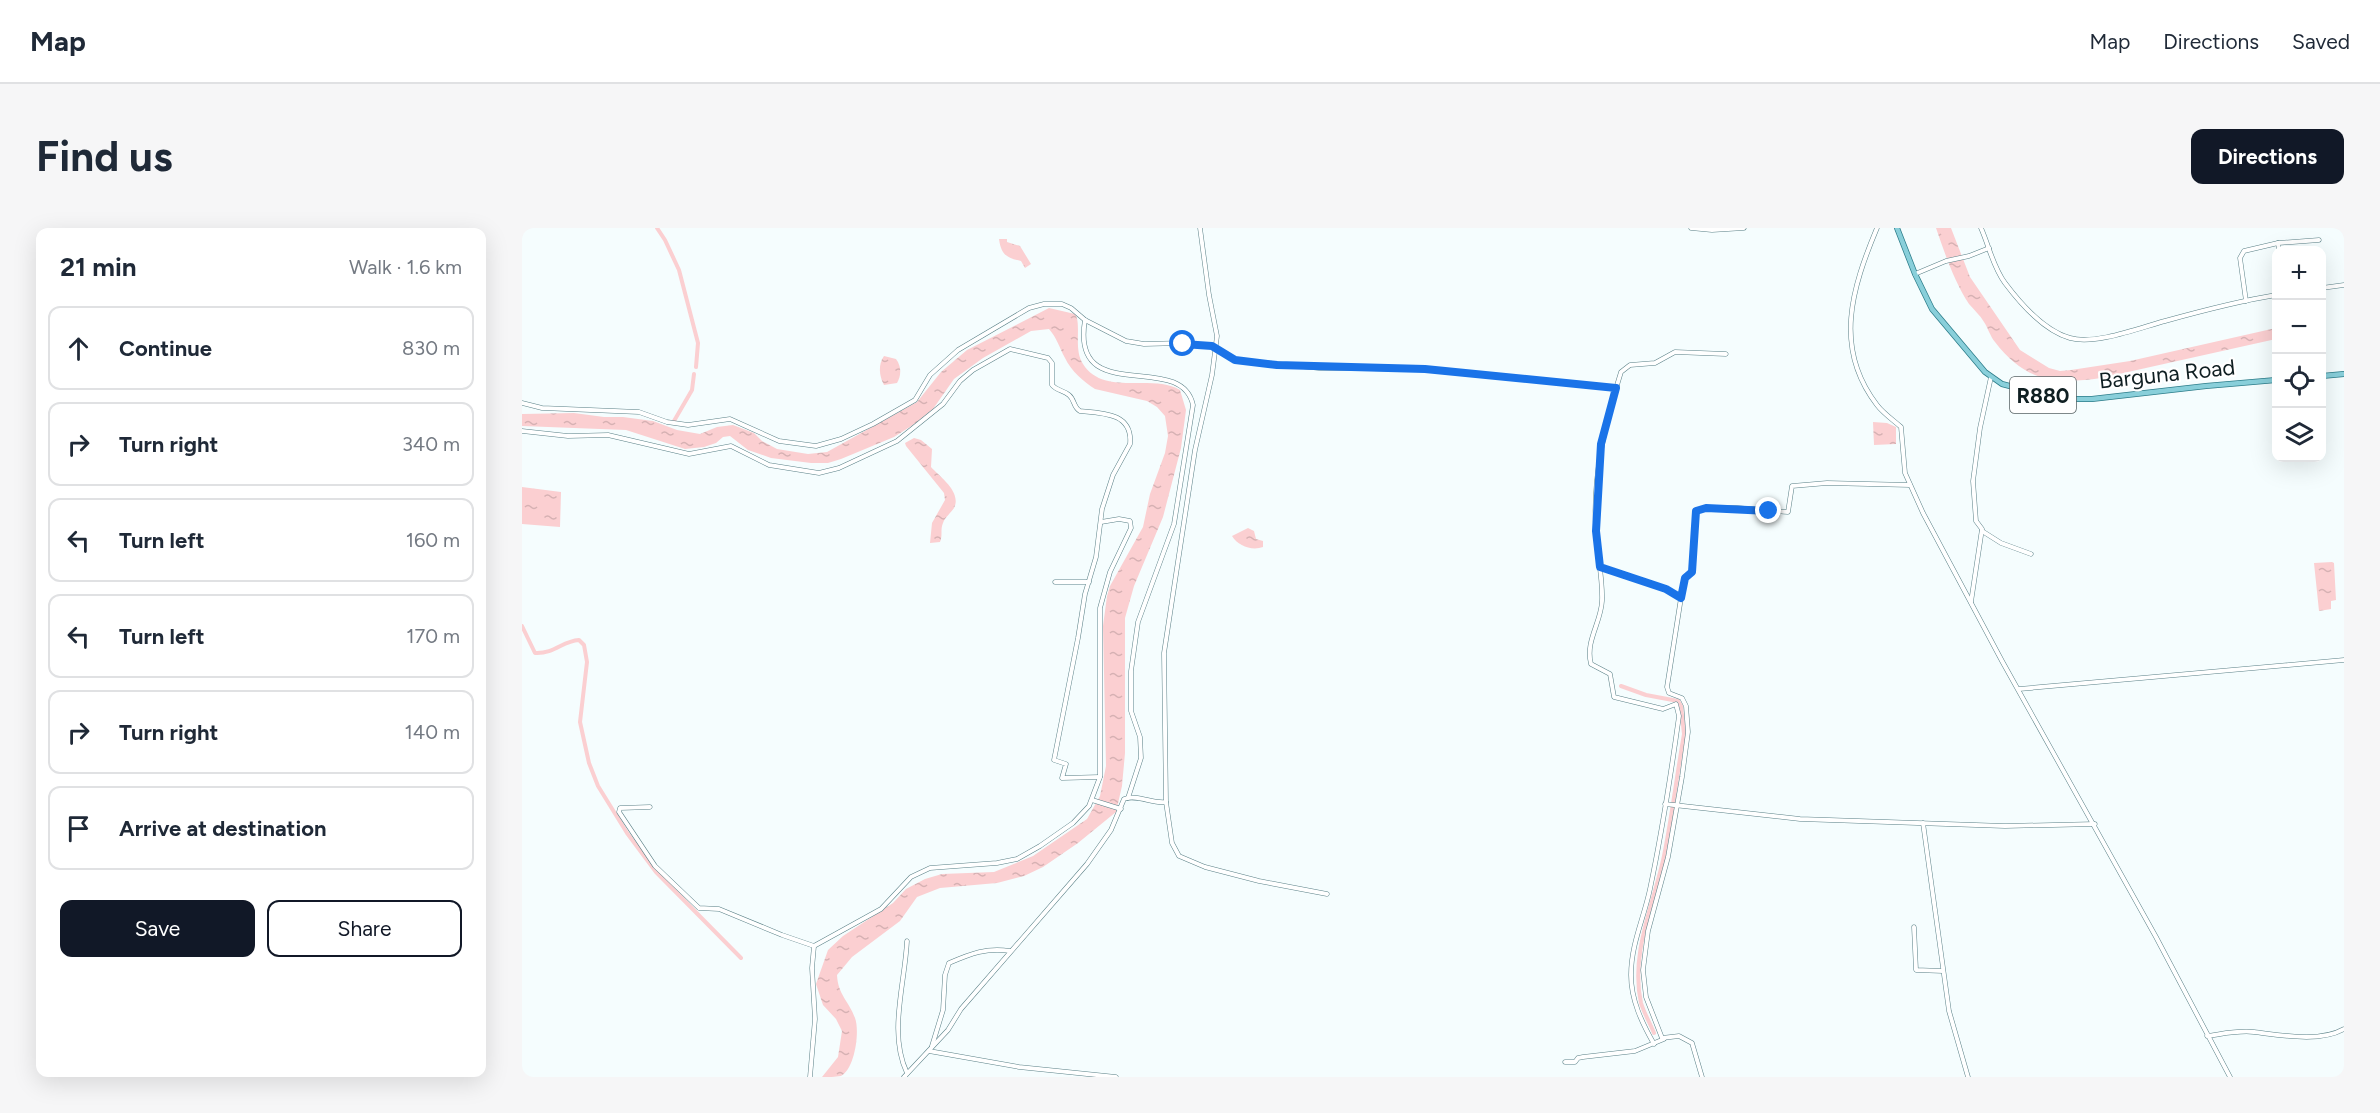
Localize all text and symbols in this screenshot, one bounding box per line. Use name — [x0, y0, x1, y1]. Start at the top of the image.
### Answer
text: Map — [30, 24, 86, 58]
text: Map — [2089, 29, 2130, 54]
text: Directions — [2163, 29, 2259, 54]
text: Saved — [2292, 29, 2350, 54]
button: Directions — [2191, 129, 2344, 184]
text: Find us — [36, 131, 173, 182]
map controls — [2272, 246, 2326, 462]
button: + — [2272, 246, 2326, 300]
text: 21 min — [60, 251, 136, 283]
text: Walk · 1.6 km — [349, 255, 462, 279]
button: − — [2272, 300, 2326, 354]
route start — [1169, 330, 1195, 356]
icon: ahead — [62, 332, 95, 365]
text: Continue — [119, 335, 212, 362]
text: 830 m — [402, 336, 460, 360]
street label: Barguna Road — [2098, 353, 2236, 395]
button: locate — [2272, 354, 2326, 408]
road number: R880 — [2010, 377, 2076, 413]
button: layers — [2272, 408, 2326, 462]
icon: right — [62, 428, 95, 461]
text: Turn right — [119, 431, 218, 458]
text: 340 m — [402, 432, 460, 456]
route end — [1755, 497, 1781, 523]
icon: left — [62, 524, 95, 557]
text: Turn left — [119, 527, 205, 554]
text: 160 m — [406, 528, 460, 552]
icon: left — [62, 620, 95, 653]
text: Turn left — [119, 623, 205, 650]
text: 170 m — [406, 624, 460, 648]
icon: right — [62, 716, 95, 749]
text: Turn right — [119, 719, 218, 746]
text: 140 m — [405, 720, 460, 744]
icon: arrive — [62, 812, 95, 845]
text: Arrive at destination — [119, 815, 327, 842]
button: Save — [60, 900, 255, 957]
button: Share — [267, 900, 462, 957]

